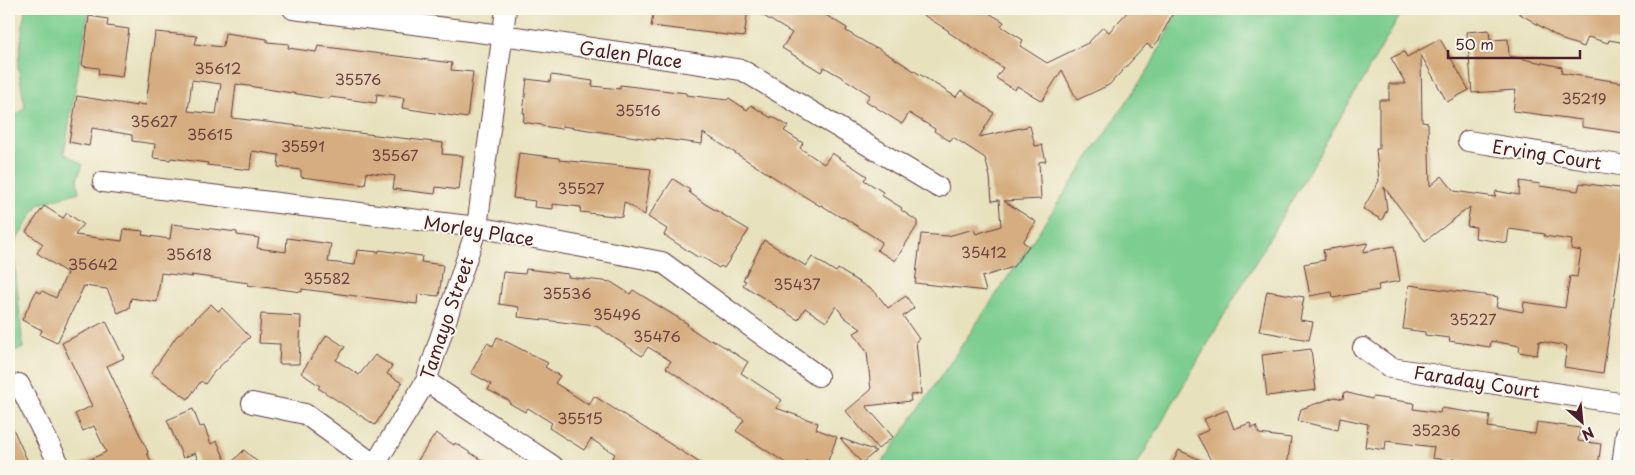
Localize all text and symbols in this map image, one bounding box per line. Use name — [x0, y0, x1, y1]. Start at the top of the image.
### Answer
scale bar — [1448, 28, 1580, 60]
text: 50 m — [1455, 32, 1494, 55]
street label: Galen Place — [578, 33, 684, 75]
house number: 35612 — [195, 56, 241, 79]
house number: 35576 — [335, 67, 381, 90]
house number: 35219 — [1561, 86, 1607, 109]
house number: 35516 — [615, 98, 661, 121]
house number: 35627 — [130, 109, 178, 132]
house number: 35615 — [187, 122, 233, 145]
street label: Erving Court — [1491, 132, 1603, 176]
house number: 35591 — [281, 134, 325, 157]
house number: 35567 — [372, 143, 419, 166]
house number: 35527 — [558, 176, 605, 199]
street label: Morley Place — [422, 208, 536, 252]
house number: 35412 — [961, 240, 1007, 263]
house number: 35618 — [166, 242, 212, 265]
house number: 35642 — [68, 252, 118, 275]
street label: Tamayo Street — [412, 253, 480, 383]
house number: 35582 — [303, 266, 351, 289]
house number: 35437 — [774, 272, 821, 295]
house number: 35536 — [543, 281, 591, 304]
house number: 35496 — [593, 302, 641, 325]
house number: 35227 — [1449, 307, 1497, 330]
house number: 35476 — [633, 324, 681, 347]
street label: Faraday Court — [1412, 358, 1542, 404]
north arrow — [1558, 398, 1608, 448]
house number: 35515 — [557, 406, 603, 429]
house number: 35236 — [1411, 418, 1461, 441]
text: N — [1578, 422, 1598, 446]

